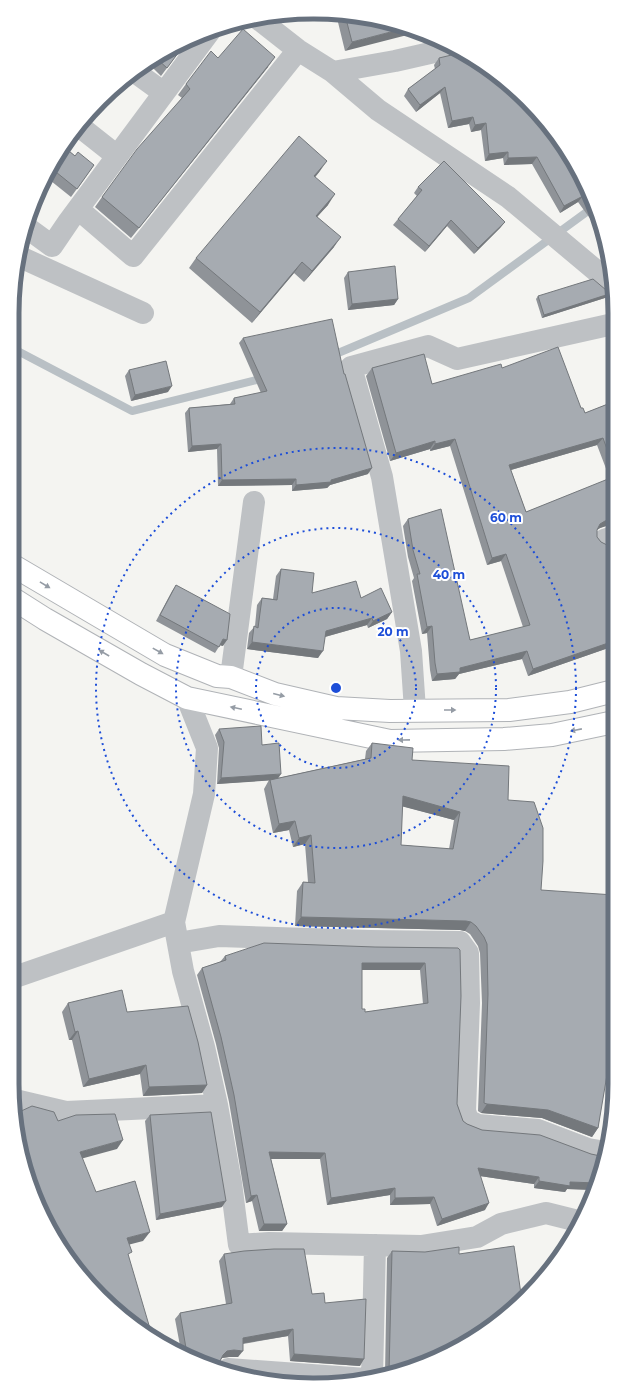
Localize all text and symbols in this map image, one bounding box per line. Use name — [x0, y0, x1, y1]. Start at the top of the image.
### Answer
text: 60 m — [490, 510, 522, 525]
text: 40 m — [433, 567, 465, 582]
one-way arrow — [40, 582, 51, 589]
text: 20 m — [377, 624, 409, 639]
one-way arrow — [152, 647, 164, 654]
one-way arrow — [98, 649, 110, 656]
centre of rings — [329, 681, 343, 695]
one-way arrow — [273, 692, 285, 698]
one-way arrow — [230, 704, 242, 710]
one-way arrow — [444, 707, 457, 713]
one-way arrow — [570, 727, 582, 733]
one-way arrow — [398, 737, 410, 744]

